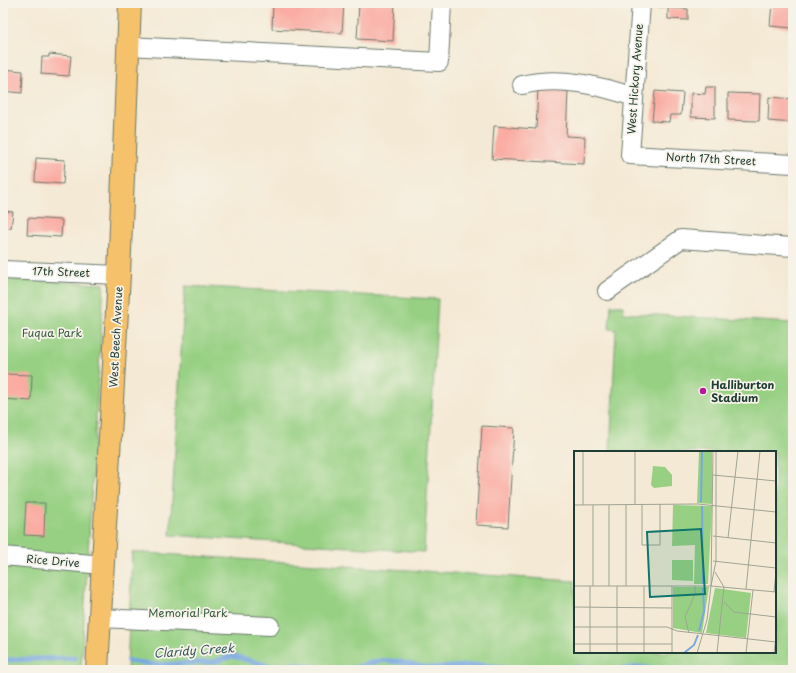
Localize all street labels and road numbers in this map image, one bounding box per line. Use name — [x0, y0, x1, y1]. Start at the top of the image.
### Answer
street label: West Hickory Avenue — [622, 23, 647, 135]
street label: North 17th Street — [665, 148, 757, 169]
street label: 17th Street — [32, 262, 91, 281]
street label: West Beech Avenue — [104, 285, 127, 388]
street label: Rice Drive — [26, 550, 81, 571]

